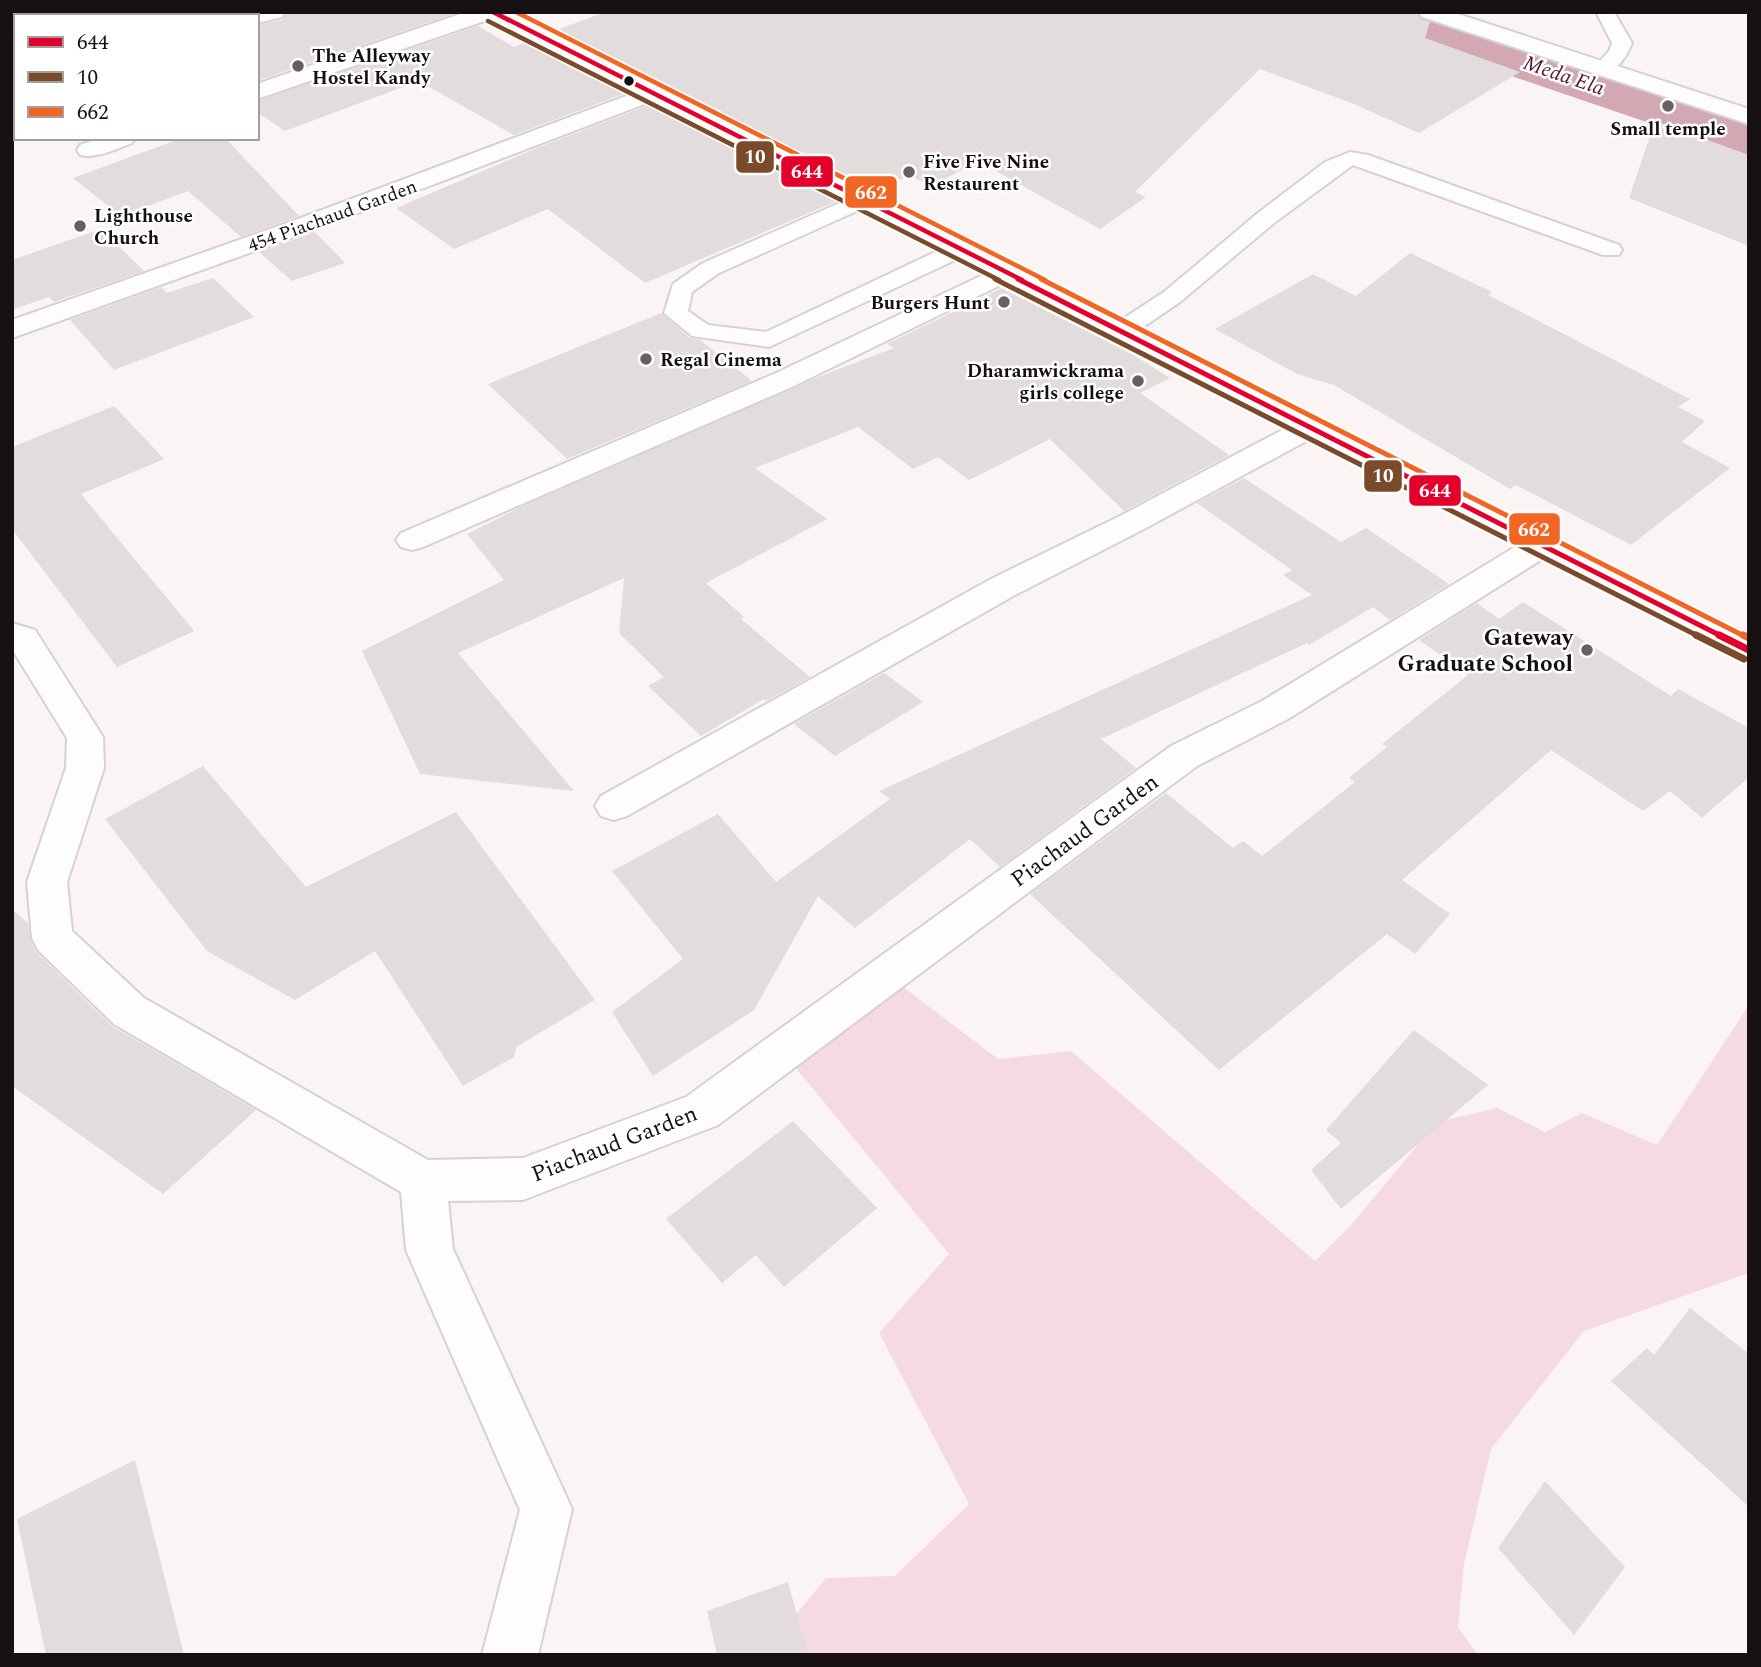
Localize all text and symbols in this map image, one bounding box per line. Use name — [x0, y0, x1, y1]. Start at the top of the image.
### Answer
legend — [14, 14, 259, 140]
text: 644 — [77, 27, 109, 59]
place label: The Alleyway Hostel Kandy — [312, 42, 431, 93]
water label: Meda Ela — [1519, 47, 1609, 105]
marker: The Alleyway Hostel Kandy — [290, 58, 306, 74]
text: 10 — [77, 62, 98, 94]
unlabelled marker — [622, 74, 636, 88]
text: 662 — [77, 97, 109, 129]
marker: Small temple — [1660, 98, 1676, 114]
place label: Small temple — [1610, 115, 1726, 144]
line badge: 10 — [735, 140, 775, 174]
text: 10 — [744, 143, 766, 172]
place label: Five Five Nine Restaurent — [923, 148, 1049, 199]
line badge: 644 — [780, 155, 834, 188]
text: 644 — [791, 158, 823, 187]
marker: Five Five Nine Restaurent — [901, 164, 917, 180]
street label: 454 Piachaud Garden — [244, 172, 421, 261]
line badge: 662 — [844, 175, 898, 209]
text: 662 — [855, 179, 887, 208]
place label: Lighthouse Church — [94, 202, 193, 253]
marker: Lighthouse Church — [72, 218, 88, 234]
place label: Burgers Hunt — [870, 289, 990, 318]
marker: Burgers Hunt — [996, 294, 1012, 310]
place label: Regal Cinema — [660, 346, 782, 375]
marker: Regal Cinema — [638, 351, 654, 367]
place label: Dharamwickrama girls college — [967, 357, 1124, 408]
marker: Dharamwickrama girls college — [1130, 373, 1146, 389]
line badge: 10 — [1363, 459, 1403, 493]
text: 10 — [1372, 462, 1394, 491]
line badge: 644 — [1408, 474, 1462, 507]
text: 644 — [1419, 477, 1451, 506]
line badge: 662 — [1508, 512, 1561, 546]
text: 662 — [1518, 516, 1550, 545]
place label: Gateway Graduate School — [1398, 621, 1574, 682]
marker: Gateway Graduate School — [1579, 642, 1595, 658]
street label: Piachaud Garden — [1004, 765, 1166, 897]
street label: Piachaud Garden — [526, 1097, 703, 1192]

